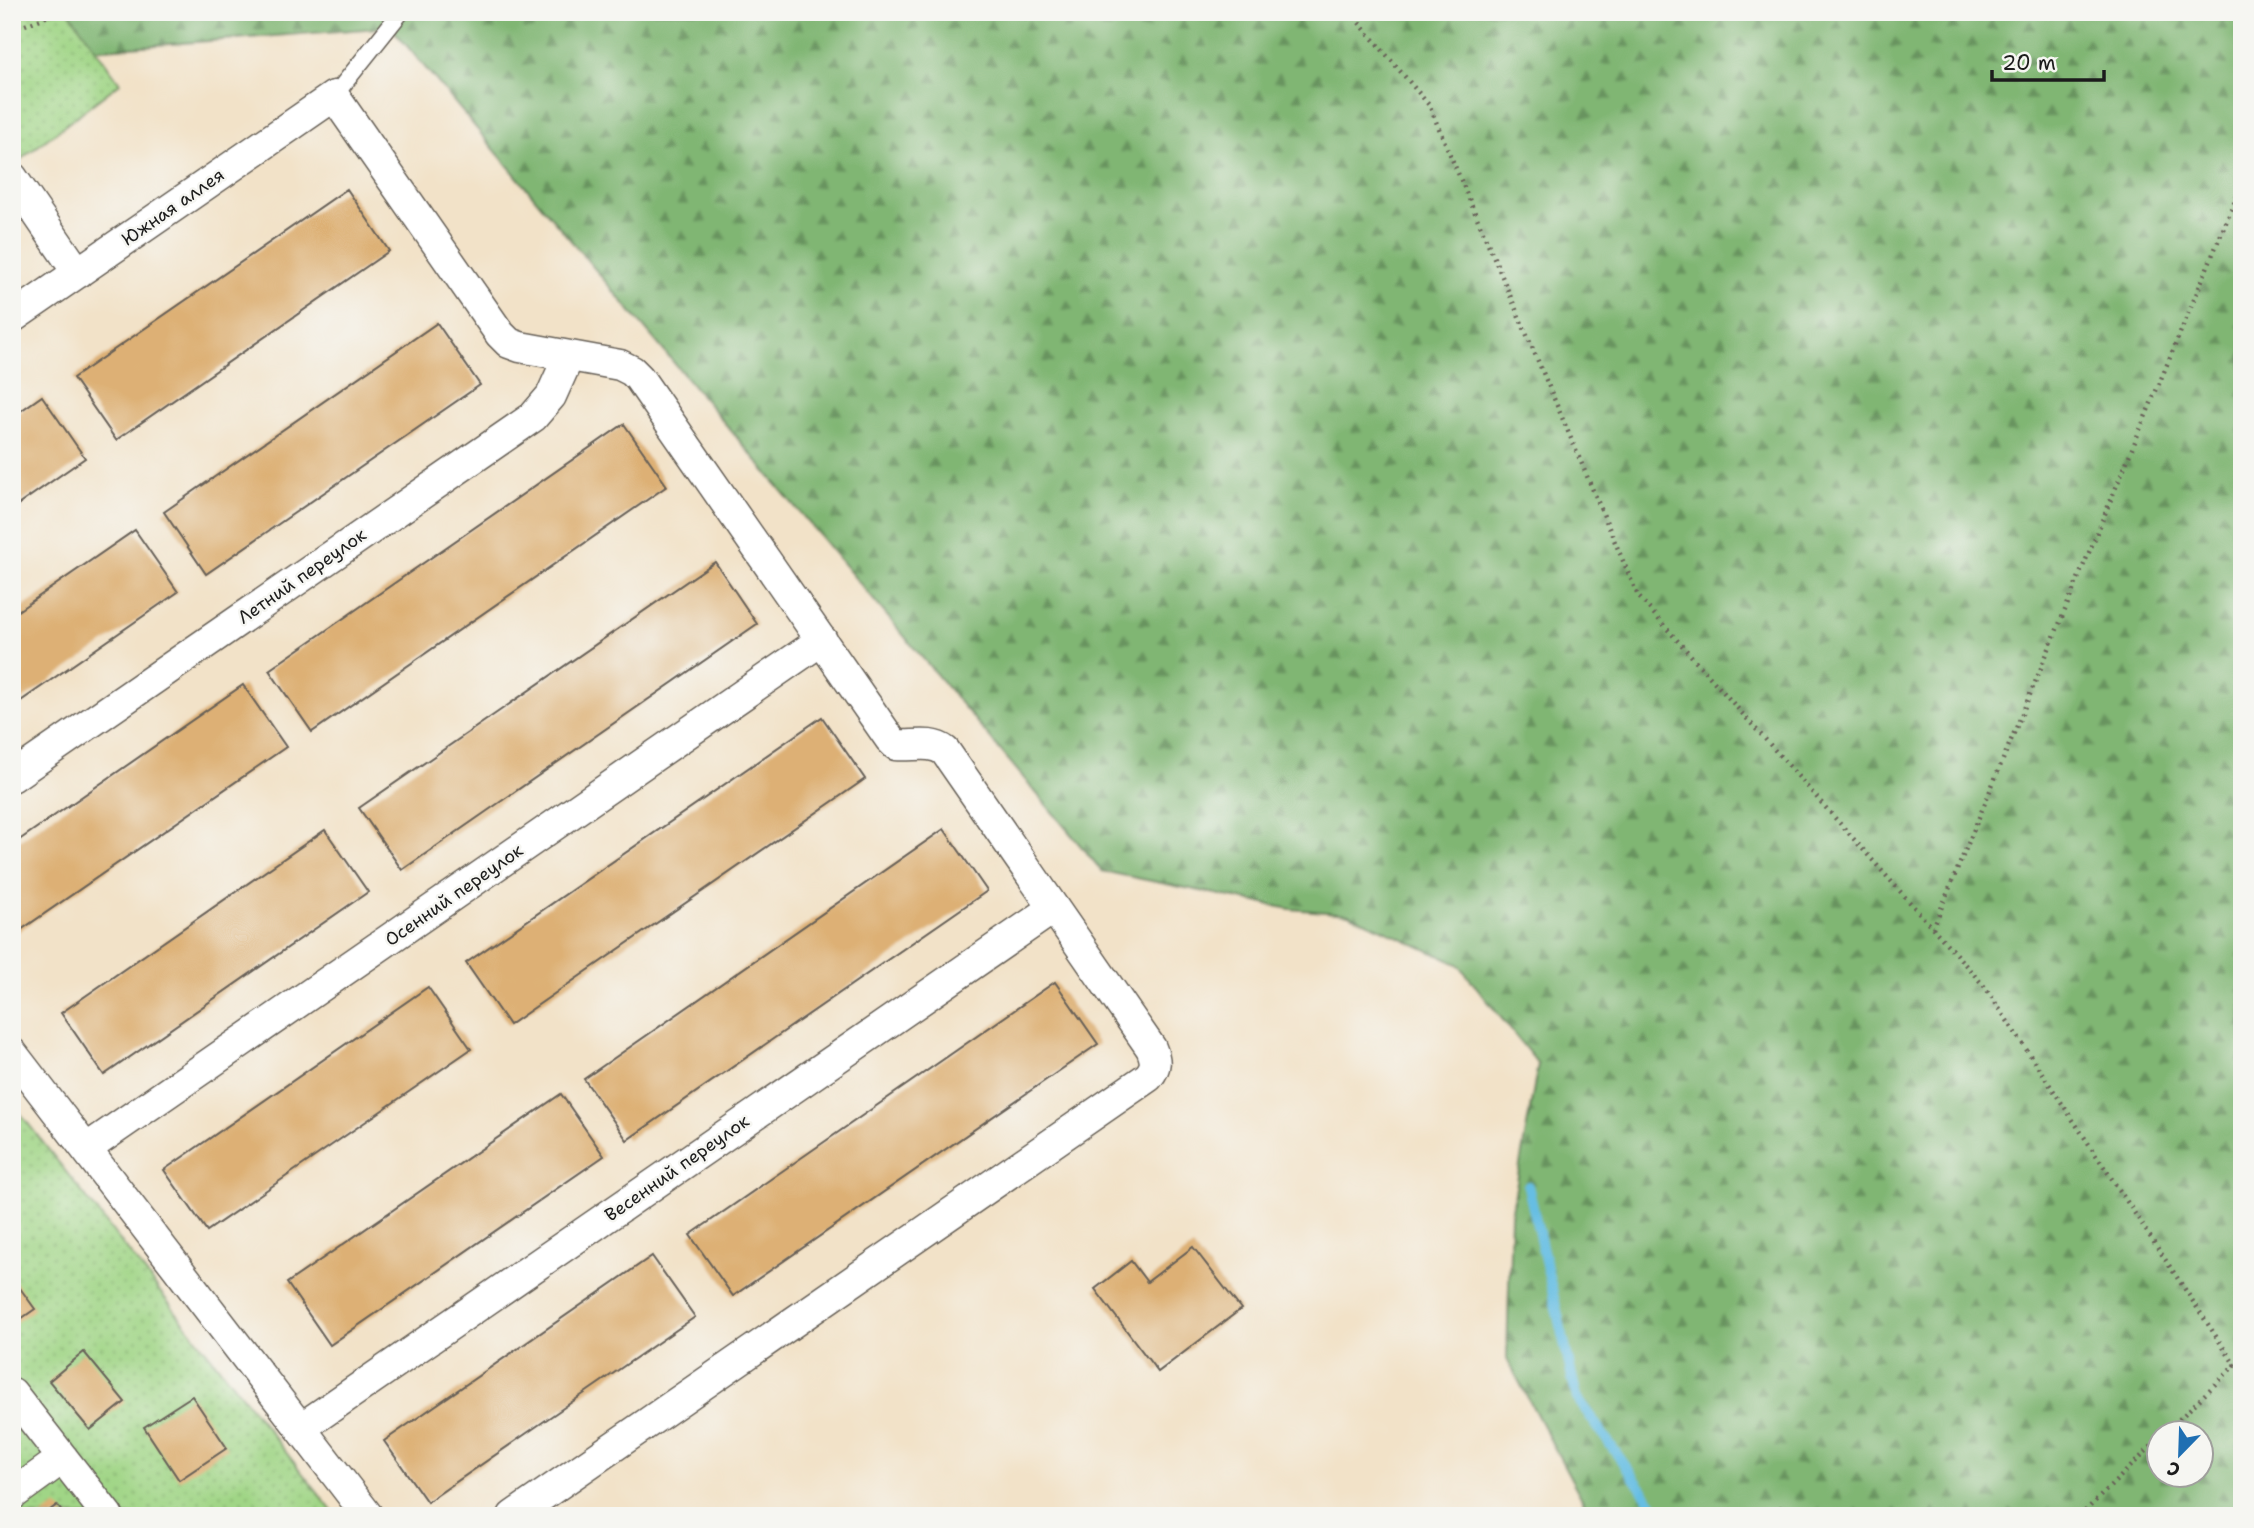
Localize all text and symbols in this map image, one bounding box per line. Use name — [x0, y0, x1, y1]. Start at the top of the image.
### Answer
scale bar — [1992, 38, 2104, 82]
text: 20 m — [2002, 49, 2056, 77]
street label: Южная аллея — [117, 163, 229, 251]
street label: Летний переулок — [233, 522, 371, 629]
street label: Осенний переулок — [380, 838, 528, 952]
street label: Весенний переулок — [600, 1109, 754, 1227]
north arrow — [2146, 1420, 2216, 1490]
text: С — [2163, 1455, 2184, 1483]

